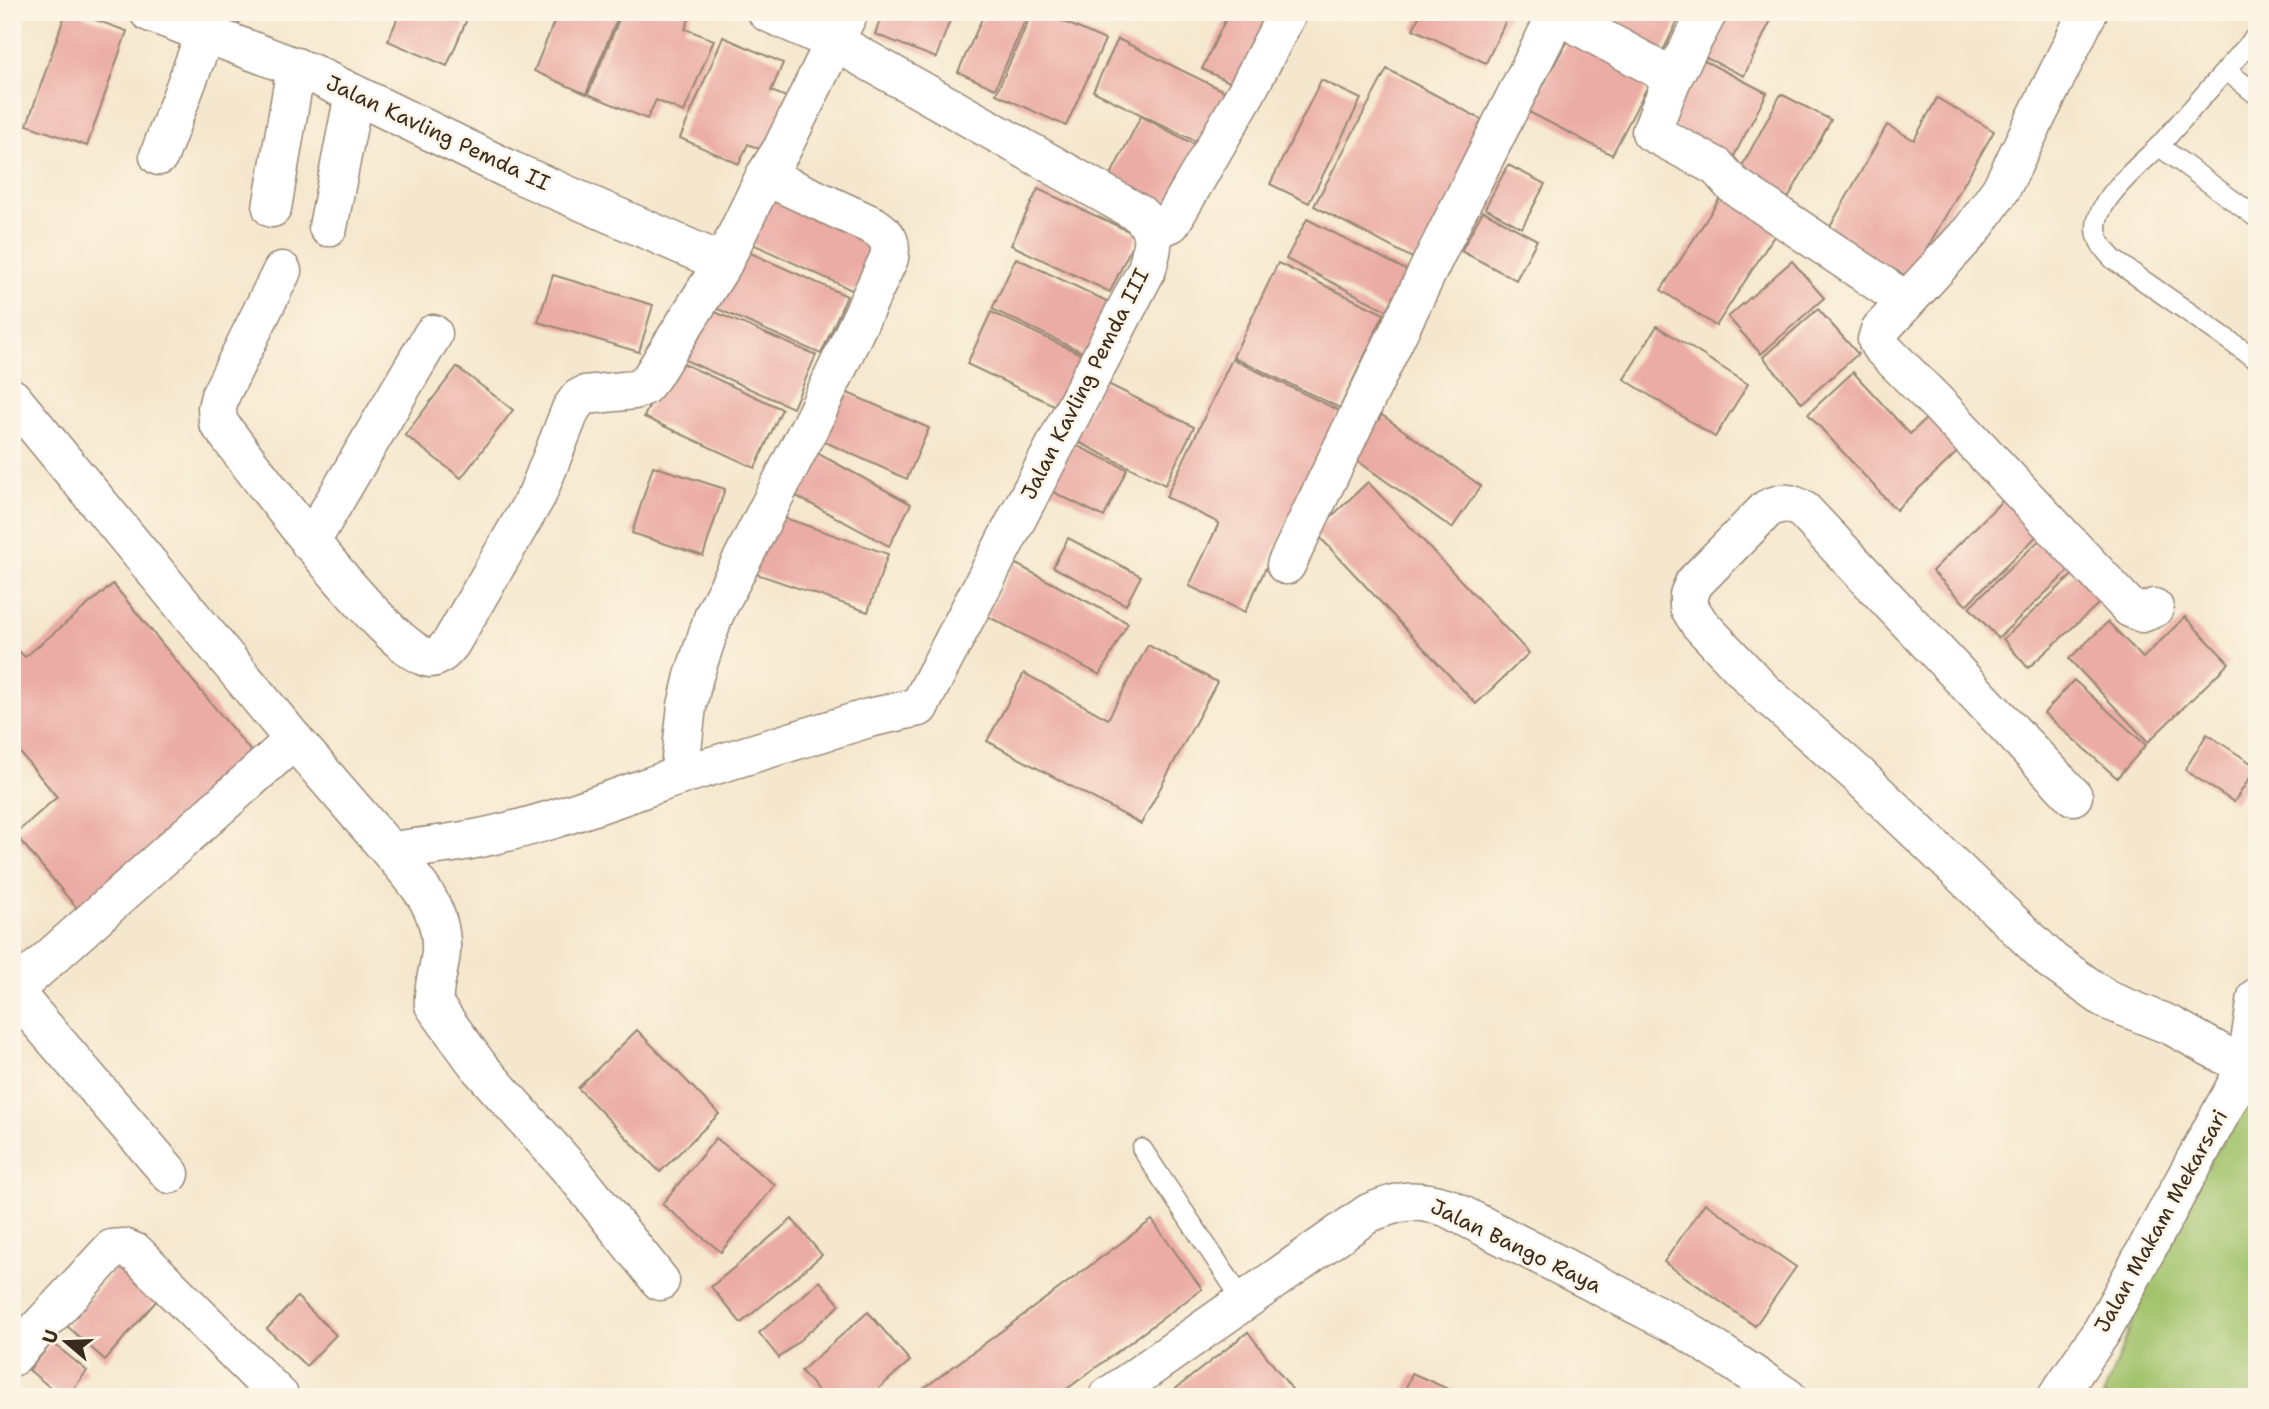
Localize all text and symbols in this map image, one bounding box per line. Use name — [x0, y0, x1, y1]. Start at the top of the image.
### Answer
street label: Jalan Kavling Pemda II — [322, 69, 554, 197]
street label: Jalan Kavling Pemda III — [1014, 264, 1156, 504]
street label: Jalan Makam Mekarsari — [2088, 1105, 2234, 1337]
street label: Jalan Bango Raya — [1426, 1192, 1606, 1300]
north arrow — [32, 1308, 102, 1378]
text: U — [36, 1326, 64, 1347]

